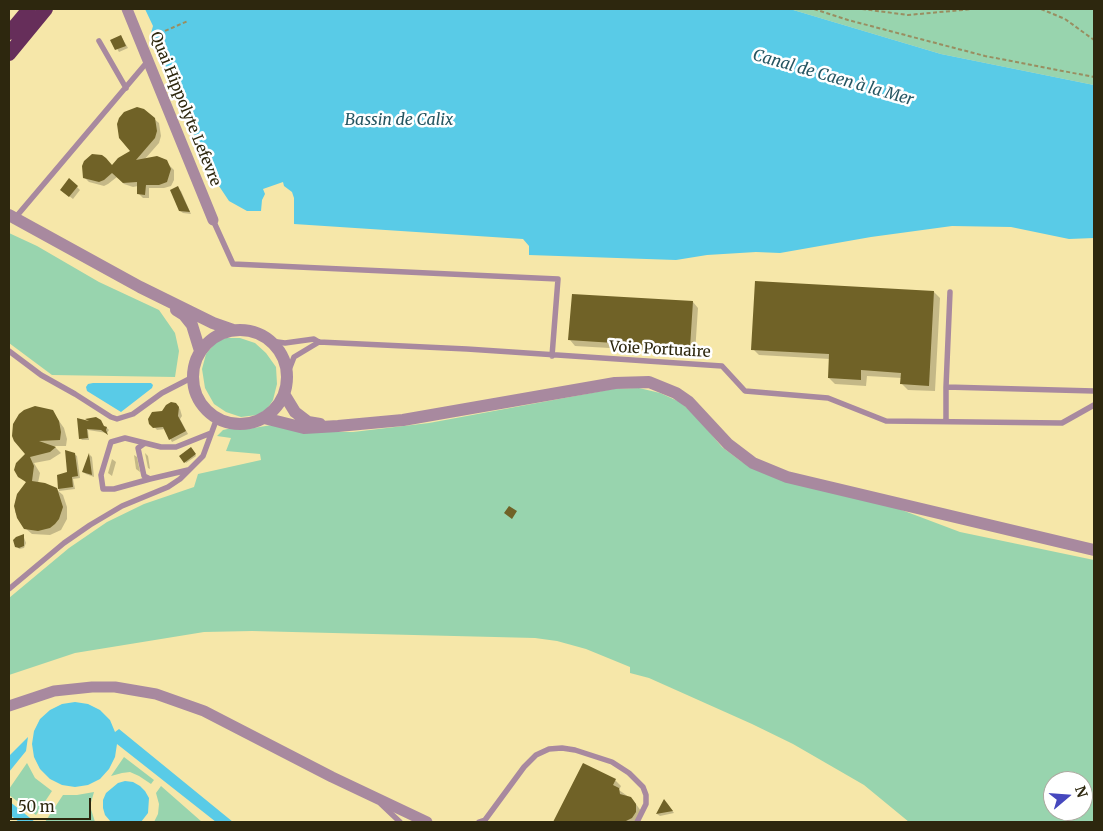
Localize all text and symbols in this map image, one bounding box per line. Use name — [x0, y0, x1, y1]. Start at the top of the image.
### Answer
street label: Quai Hippolyte Lefevre — [146, 29, 224, 189]
water label: Canal de Caen à la Mer — [750, 46, 916, 110]
water label: Bassin de Calix — [345, 110, 453, 130]
street label: Voie Portuaire — [609, 338, 711, 362]
north arrow — [1043, 771, 1093, 821]
text: N — [1071, 784, 1092, 800]
scale bar — [12, 788, 94, 820]
text: 50 m — [18, 797, 55, 816]

